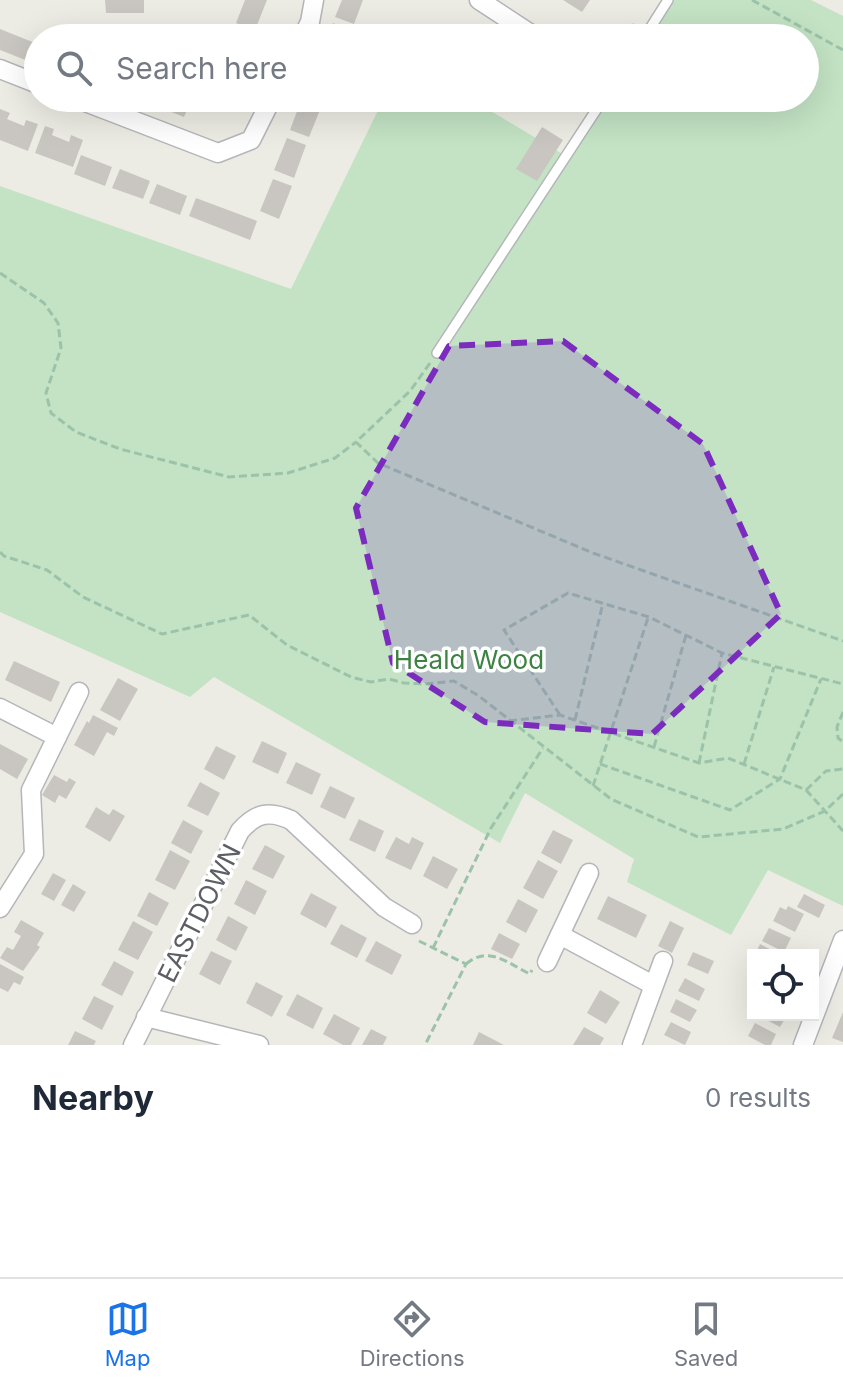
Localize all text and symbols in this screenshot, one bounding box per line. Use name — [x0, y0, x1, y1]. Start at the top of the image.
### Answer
search box — [24, 24, 819, 112]
icon: search — [52, 46, 96, 90]
text: Search here — [116, 50, 288, 86]
park label: Heald Wood — [394, 644, 544, 675]
street label: EASTDOWN — [151, 839, 247, 987]
map controls — [747, 949, 819, 1021]
button: locate — [747, 949, 819, 1021]
text: Nearby — [32, 1077, 154, 1118]
text: 0 results — [705, 1082, 811, 1113]
tab: Map — [105, 1297, 150, 1371]
tab: Directions — [360, 1297, 465, 1371]
tab: Saved — [674, 1297, 738, 1371]

